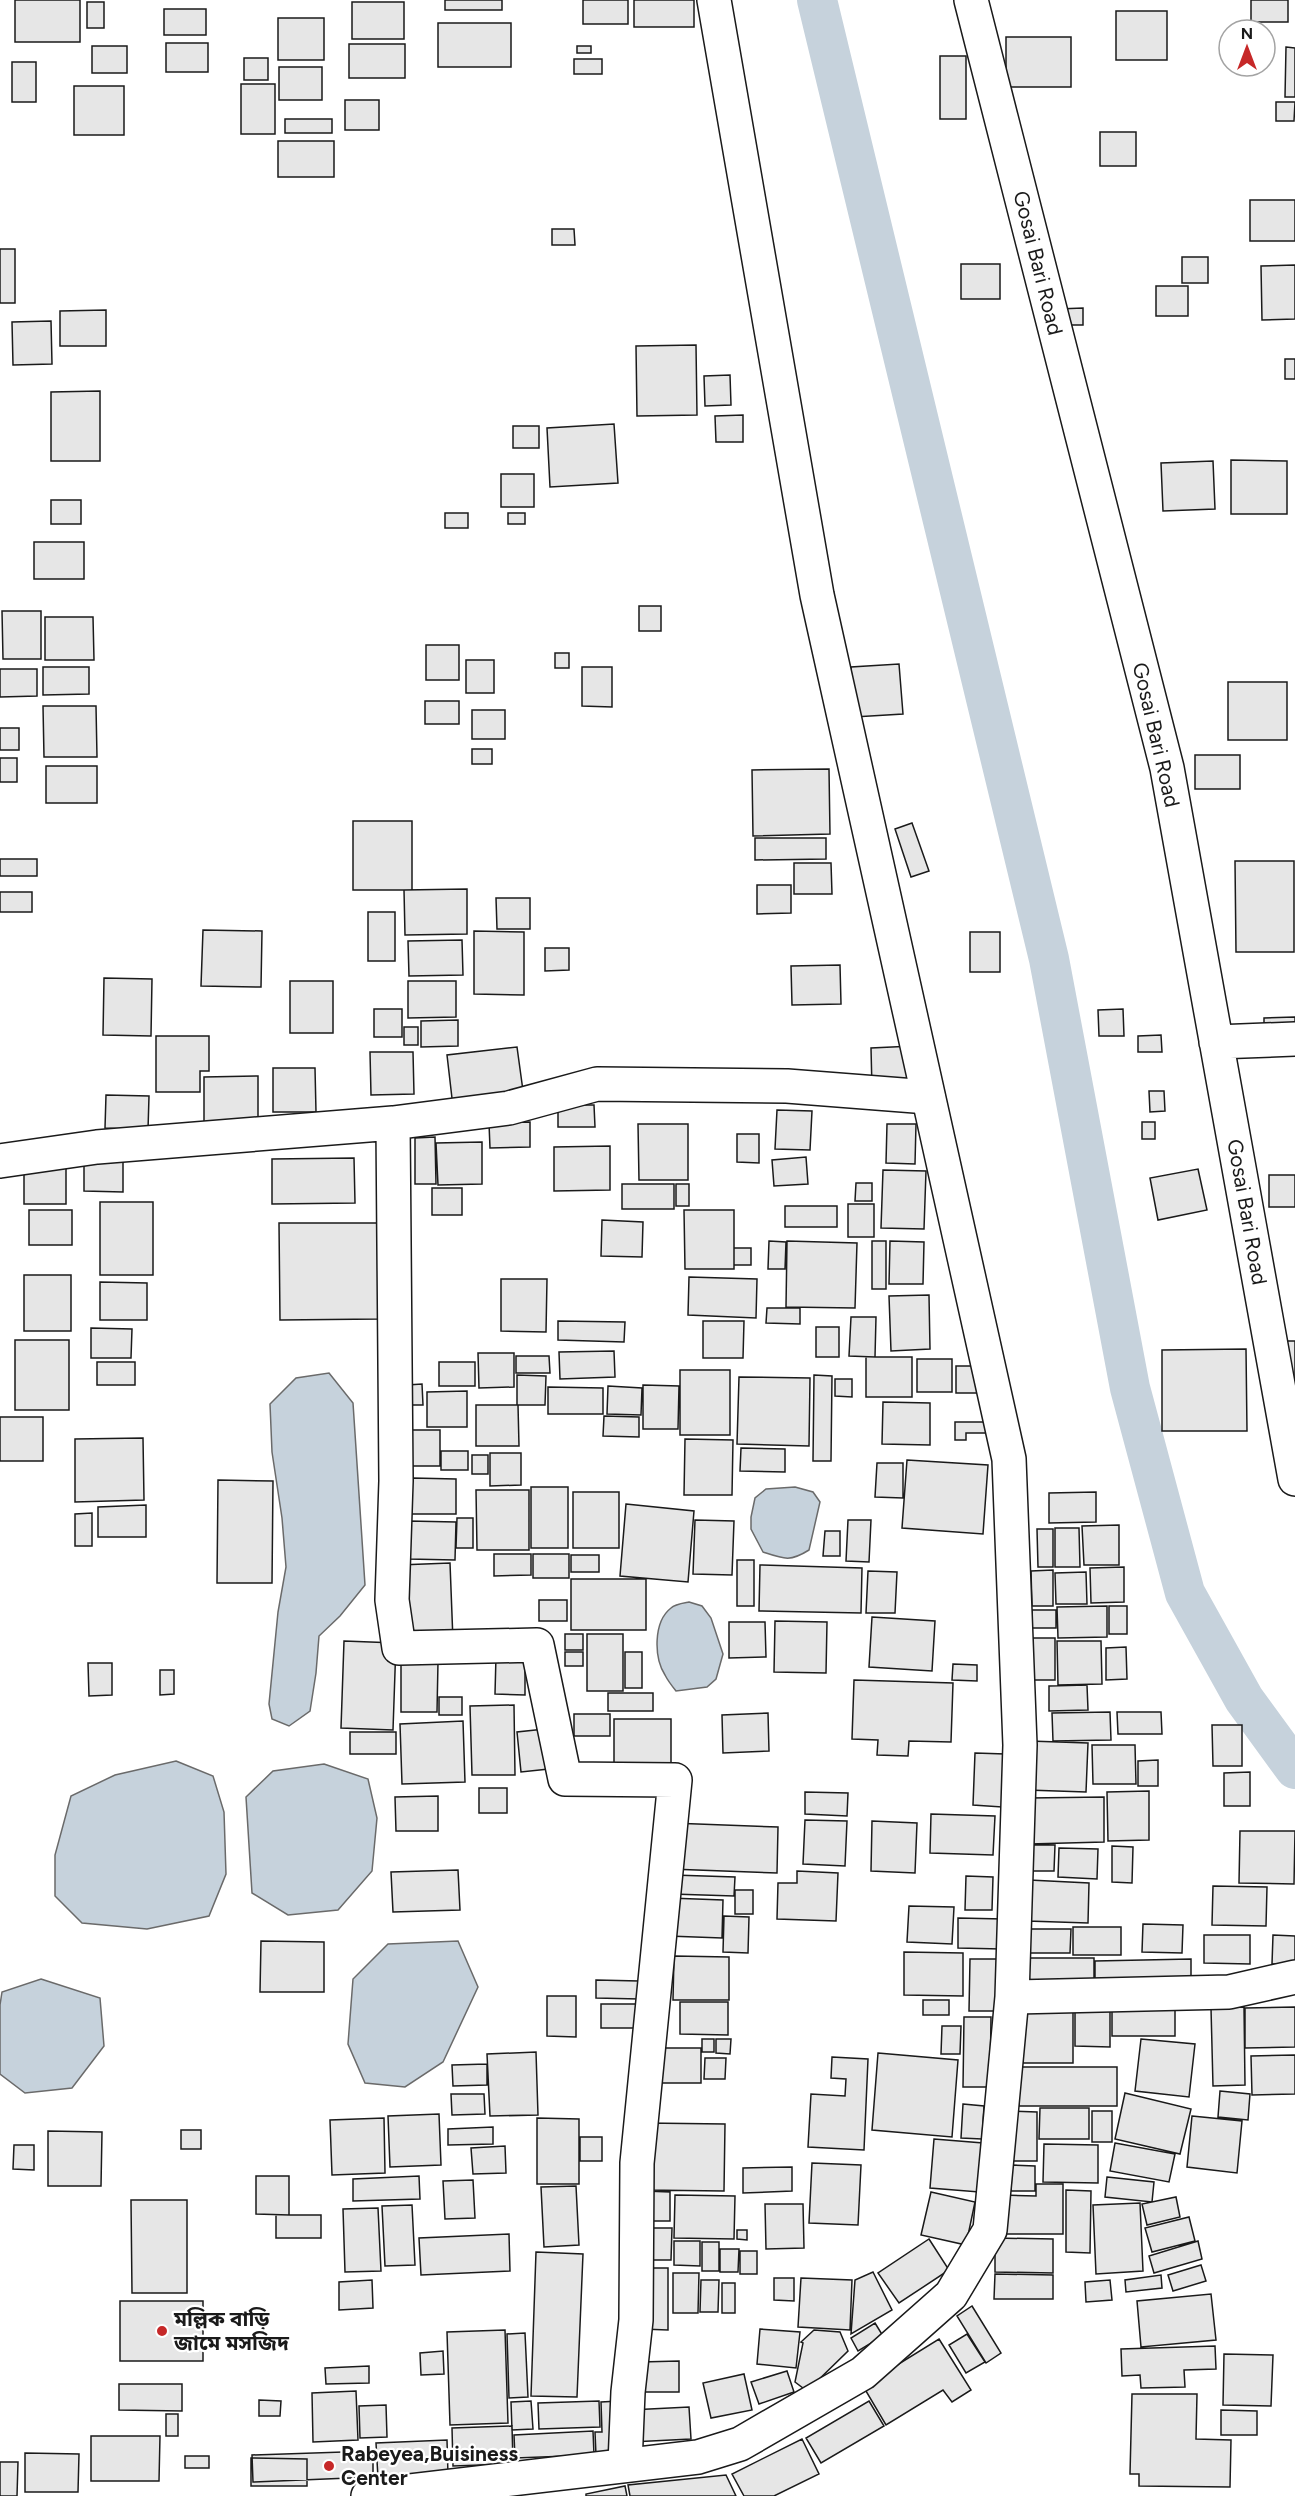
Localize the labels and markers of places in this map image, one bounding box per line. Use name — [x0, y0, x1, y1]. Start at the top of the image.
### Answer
place label: মল্লিক বাড়ি জামে মসজিদ — [173, 2306, 290, 2355]
marker: মল্লিক বাড়ি জামে মসজিদ — [155, 2324, 169, 2338]
place label: Rabeyea,Buisiness Center — [341, 2441, 518, 2490]
marker: Rabeyea,Buisiness Center — [322, 2459, 336, 2473]

